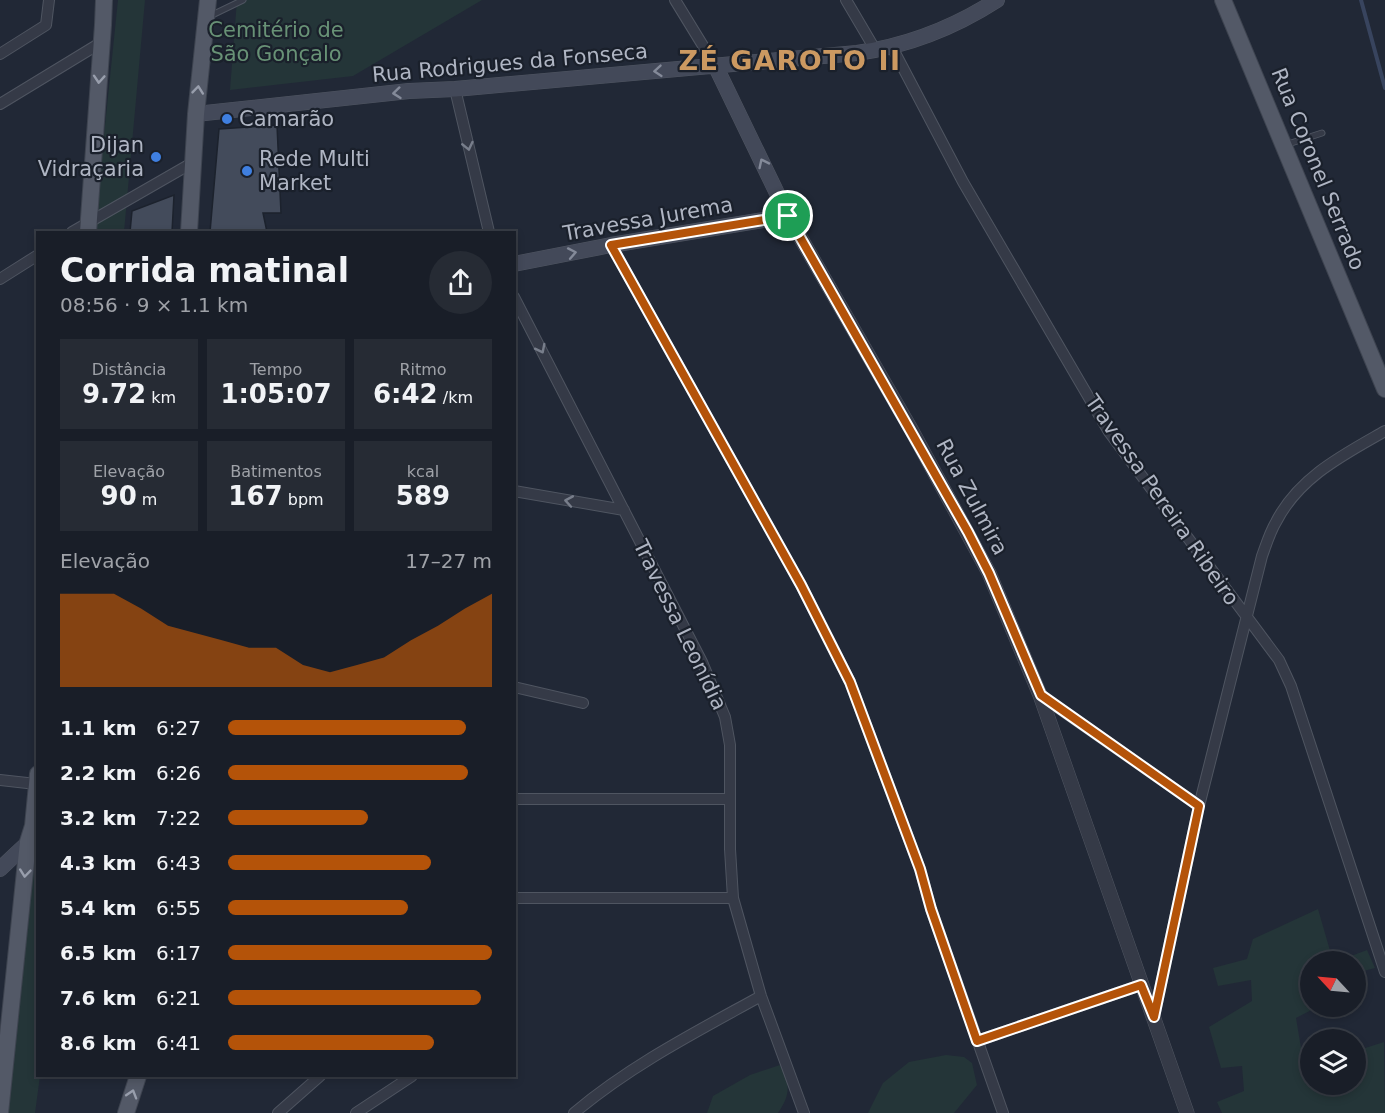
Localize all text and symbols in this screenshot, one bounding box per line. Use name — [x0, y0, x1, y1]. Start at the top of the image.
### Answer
park label: Cemitério de São Gonçalo — [208, 18, 344, 66]
street label: Rua Rodrigues da Fonseca — [371, 39, 649, 87]
district label: ZÉ GAROTO II — [678, 45, 902, 76]
one-way arrow — [653, 64, 662, 77]
street label: Rua Coronel Serrado — [1266, 64, 1370, 274]
one-way arrow — [93, 75, 106, 84]
one-way arrow — [191, 86, 204, 95]
one-way arrow — [392, 86, 401, 99]
place label: Camarão — [239, 107, 334, 131]
marker: Camarão — [220, 112, 234, 126]
place label: Dijan Vidraçaria — [38, 133, 144, 181]
one-way arrow — [461, 141, 474, 151]
place label: Rede Multi Market — [259, 147, 370, 195]
marker: Dijan Vidraçaria — [149, 150, 163, 164]
one-way arrow — [758, 159, 770, 170]
marker: Rede Multi Market — [240, 164, 254, 178]
pin — [762, 190, 813, 241]
street label: Travessa Jurema — [560, 192, 735, 246]
icon: arrive — [771, 199, 804, 232]
one-way arrow — [567, 247, 577, 260]
text: Corrida matinal — [60, 251, 349, 290]
button: share — [429, 251, 492, 314]
text: 08:56 · 9 × 1.1 km — [60, 293, 248, 317]
one-way arrow — [534, 343, 545, 354]
text: Distância — [92, 360, 166, 379]
text: Tempo — [250, 360, 302, 379]
text: Ritmo — [399, 360, 447, 379]
text: 9.72 — [82, 379, 146, 409]
text: 1:05:07 — [220, 379, 332, 409]
text: 6:42 — [373, 379, 438, 409]
text: km — [146, 388, 176, 407]
text: /km — [438, 388, 473, 407]
street label: Travessa Pereira Ribeiro — [1079, 389, 1244, 610]
street label: Rua Zulmira — [931, 435, 1013, 559]
text: Elevação — [93, 462, 165, 481]
text: Batimentos — [230, 462, 322, 481]
text: kcal — [407, 462, 439, 481]
text: 90 — [101, 481, 137, 511]
text: 167 — [228, 481, 283, 511]
text: 589 — [396, 481, 450, 511]
text: m — [137, 490, 157, 509]
text: bpm — [283, 490, 324, 509]
one-way arrow — [564, 495, 574, 507]
street label: Travessa Leonídia — [628, 535, 732, 714]
text: Elevação — [60, 549, 150, 573]
text: 17–27 m — [405, 549, 492, 573]
text: 1.1 km — [60, 716, 137, 740]
text: 6:27 — [156, 716, 201, 740]
text: 2.2 km — [60, 761, 137, 785]
text: 6:26 — [156, 761, 201, 785]
text: 3.2 km — [60, 806, 137, 830]
text: 7:22 — [156, 806, 201, 830]
text: 4.3 km — [60, 851, 137, 875]
text: 6:43 — [156, 851, 201, 875]
one-way arrow — [19, 869, 32, 878]
text: 5.4 km — [60, 896, 137, 920]
text: 6:55 — [156, 896, 201, 920]
text: 6.5 km — [60, 941, 137, 965]
text: 6:17 — [156, 941, 201, 965]
north arrow — [1300, 951, 1366, 1017]
map controls — [1300, 951, 1366, 1095]
text: 7.6 km — [60, 986, 137, 1010]
text: 6:21 — [156, 986, 201, 1010]
button: layers — [1300, 1029, 1366, 1095]
text: 8.6 km — [60, 1031, 137, 1055]
text: 6:41 — [156, 1031, 201, 1055]
one-way arrow — [125, 1089, 137, 1100]

